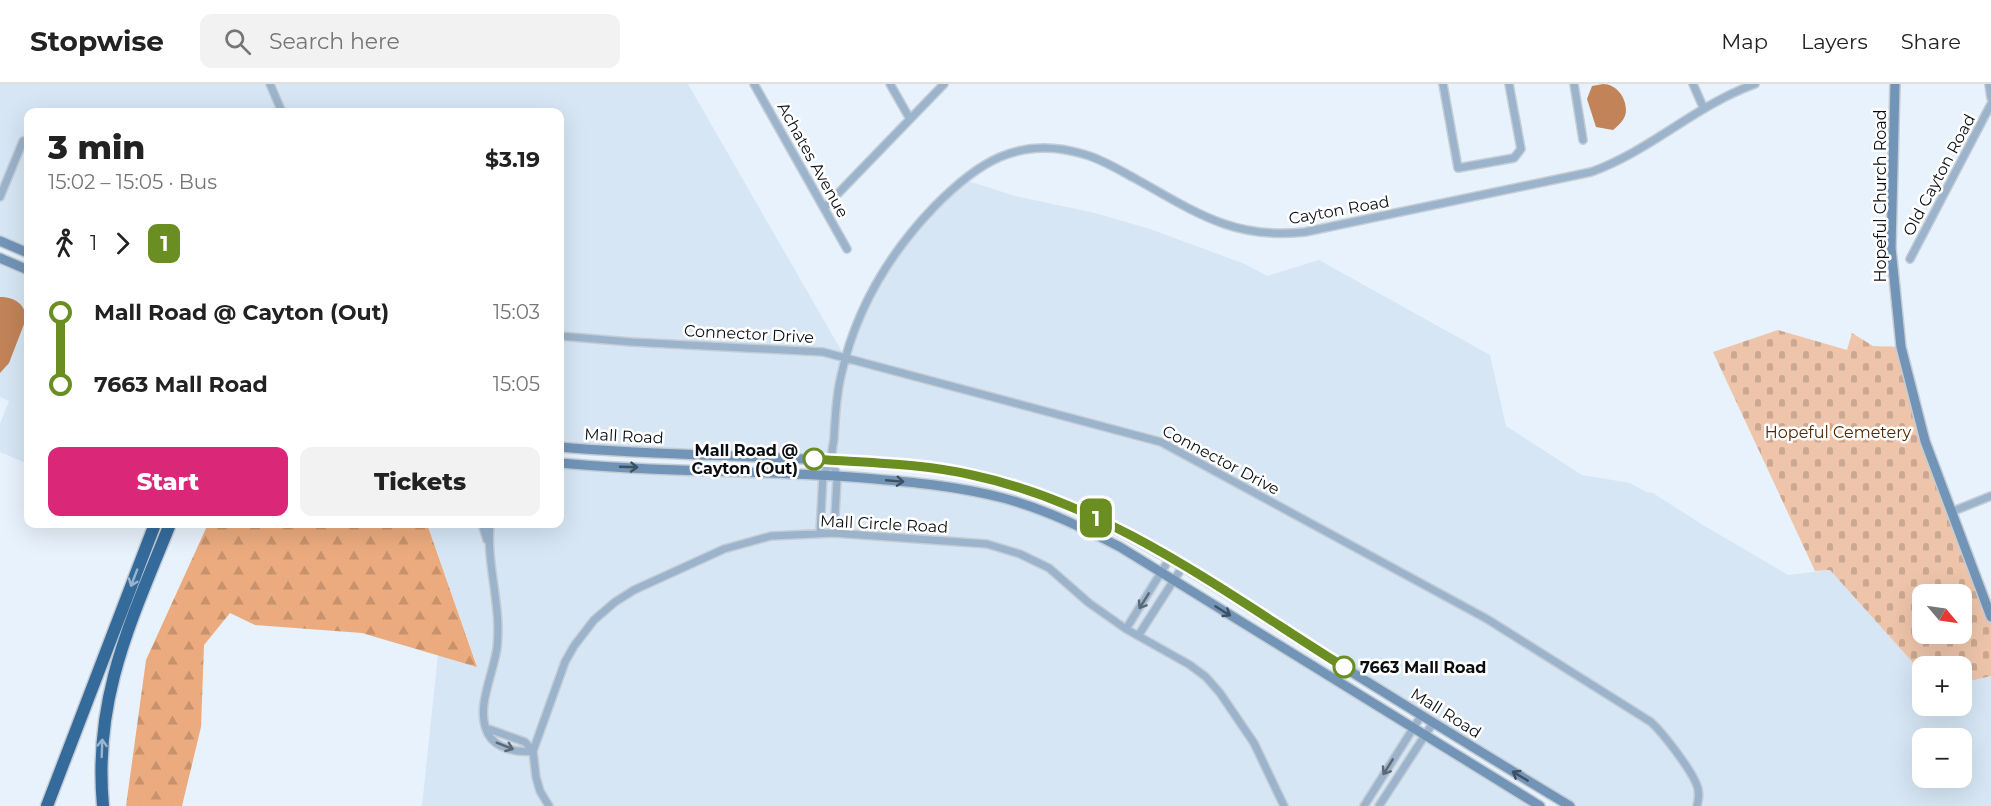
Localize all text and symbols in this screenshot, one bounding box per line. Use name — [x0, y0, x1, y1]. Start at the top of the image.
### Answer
search box — [200, 14, 620, 68]
text: Stopwise — [30, 24, 164, 58]
icon: search — [221, 25, 254, 58]
text: Search here — [269, 28, 400, 55]
text: Map — [1721, 29, 1768, 54]
text: Layers — [1801, 29, 1868, 54]
text: Share — [1901, 29, 1961, 54]
street label: Achates Avenue — [773, 99, 853, 221]
street label: Hopeful Church Road — [1871, 109, 1890, 283]
street label: Old Cayton Road — [1899, 111, 1979, 239]
text: 3 min — [48, 127, 145, 167]
text: $3.19 — [485, 146, 540, 173]
text: 15:02 – 15:05 · Bus — [48, 170, 217, 194]
street label: Cayton Road — [1287, 192, 1391, 228]
icon: walk — [48, 227, 81, 260]
icon: forward — [106, 227, 139, 260]
text: 1 — [90, 231, 97, 255]
text: 1 — [160, 231, 168, 256]
text: Mall Road @ Cayton (Out) — [94, 299, 389, 326]
text: 15:03 — [493, 300, 540, 324]
street label: Connector Drive — [684, 321, 814, 347]
text: 7663 Mall Road — [94, 371, 268, 398]
text: 15:05 — [493, 372, 540, 396]
street label: Connector Drive — [1159, 421, 1283, 499]
park label: Hopeful Cemetery — [1765, 423, 1911, 442]
street label: Mall Road — [584, 424, 664, 448]
place label: Mall Road @ Cayton (Out) — [691, 441, 798, 478]
button: Start — [48, 447, 288, 516]
button: Tickets — [300, 447, 540, 516]
marker: Mall Road @ Cayton (Out) — [803, 448, 825, 470]
one-way arrow — [618, 461, 638, 472]
one-way arrow — [885, 475, 905, 486]
line badge: 1 — [1076, 498, 1116, 538]
text: 1 — [1092, 506, 1100, 531]
street label: Mall Circle Road — [819, 511, 949, 537]
one-way arrow — [128, 568, 139, 587]
north arrow — [1912, 584, 1972, 644]
map controls — [1912, 584, 1972, 788]
one-way arrow — [1137, 592, 1149, 609]
one-way arrow — [1214, 605, 1231, 617]
marker: 7663 Mall Road — [1333, 656, 1355, 678]
button: + — [1912, 656, 1972, 716]
place label: 7663 Mall Road — [1360, 658, 1486, 677]
street label: Mall Road — [1407, 684, 1485, 742]
button: − — [1912, 728, 1972, 788]
one-way arrow — [96, 738, 107, 758]
one-way arrow — [496, 742, 514, 753]
one-way arrow — [1382, 758, 1394, 775]
one-way arrow — [1512, 769, 1529, 781]

